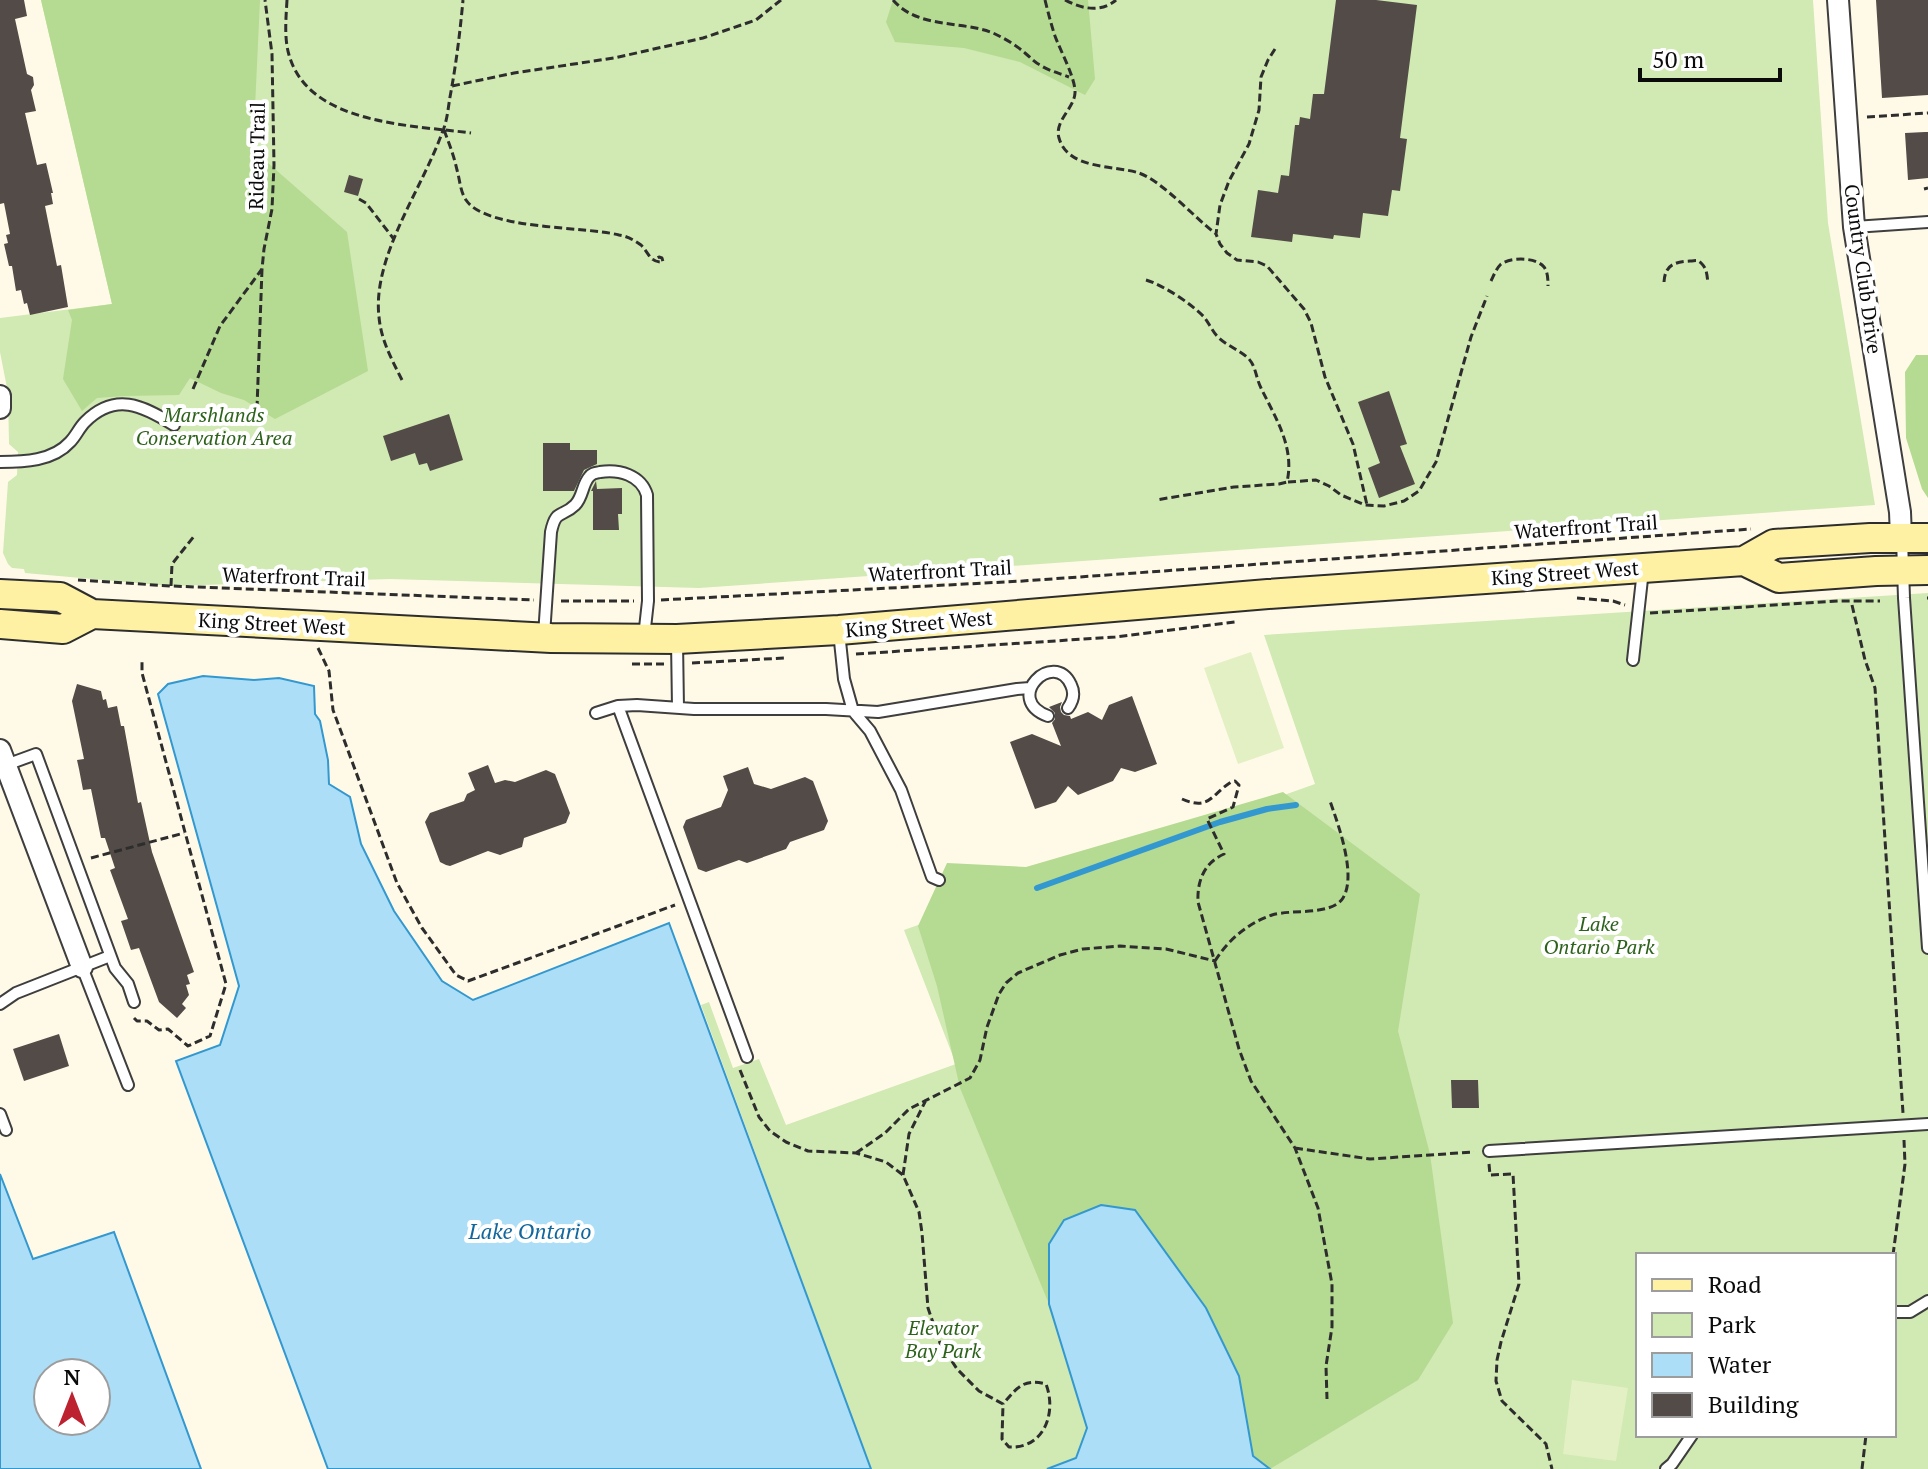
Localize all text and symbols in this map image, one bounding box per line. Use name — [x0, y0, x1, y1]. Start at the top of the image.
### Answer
scale bar — [1640, 32, 1780, 82]
text: 50 m — [1652, 43, 1704, 75]
street label: Rideau Trail — [242, 102, 271, 210]
street label: Country Club Drive — [1838, 182, 1889, 356]
park label: Marshlands Conservation Area — [136, 401, 292, 451]
street label: Waterfront Trail — [1513, 508, 1659, 545]
street label: Waterfront Trail — [867, 553, 1013, 588]
street label: King Street West — [1490, 554, 1640, 591]
street label: Waterfront Trail — [222, 560, 366, 593]
street label: King Street West — [844, 604, 994, 643]
street label: King Street West — [197, 606, 347, 641]
park label: Lake Ontario Park — [1543, 910, 1655, 960]
water label: Lake Ontario — [468, 1216, 591, 1245]
legend — [1636, 1253, 1896, 1437]
text: Road — [1708, 1268, 1762, 1300]
text: Park — [1708, 1308, 1757, 1340]
park label: Elevator Bay Park — [904, 1314, 981, 1364]
text: Water — [1708, 1348, 1772, 1380]
north arrow — [32, 1357, 112, 1437]
text: N — [64, 1362, 81, 1391]
text: Building — [1708, 1388, 1799, 1420]

